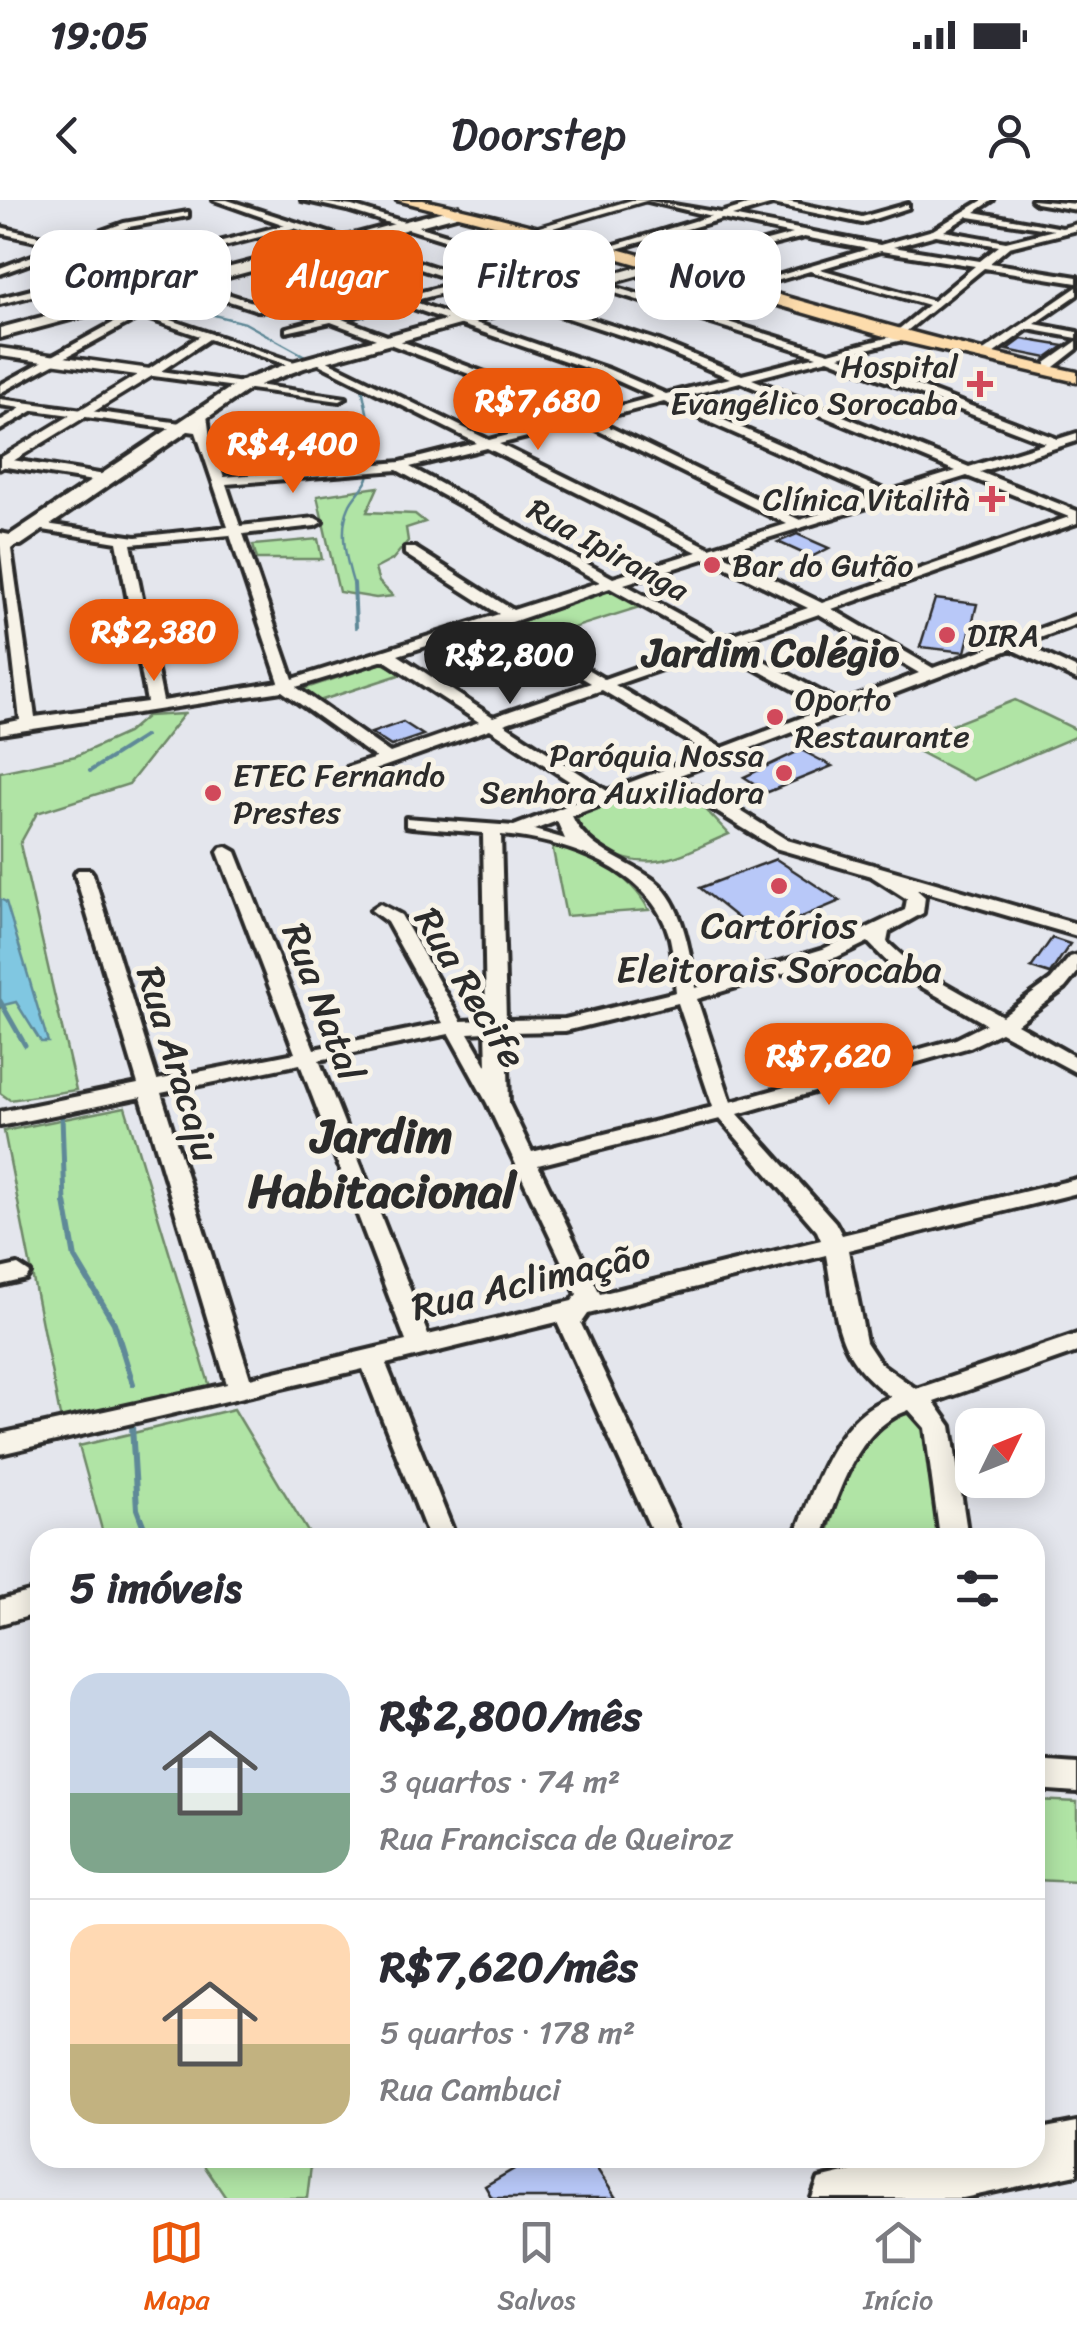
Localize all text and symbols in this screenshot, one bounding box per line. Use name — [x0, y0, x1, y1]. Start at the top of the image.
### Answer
text: 19:05 — [50, 2, 148, 69]
text: Doorstep — [451, 95, 626, 175]
icon: back — [40, 108, 95, 163]
icon: person — [982, 108, 1037, 163]
chip: Comprar — [30, 230, 231, 320]
chip: Alugar — [251, 230, 423, 320]
chip: Filtros — [443, 230, 615, 320]
chip: Novo — [635, 230, 781, 320]
place label: Hospital Evangélico Sorocaba — [670, 338, 959, 432]
pin: R$7,680 — [446, 368, 630, 453]
marker: Hospital Evangélico Sorocaba — [967, 371, 993, 397]
text: R$7,680 — [475, 372, 601, 429]
pin: R$4,400 — [201, 411, 385, 496]
text: R$4,400 — [228, 415, 358, 472]
place label: Clínica Vitalità — [763, 471, 970, 528]
street label: Rua Ipiranga — [516, 482, 701, 619]
marker: Clínica Vitalità — [979, 486, 1005, 512]
place label: Bar do Gutão — [732, 537, 913, 594]
marker: Bar do Gutão — [701, 554, 723, 576]
pin: R$2,380 — [62, 599, 246, 684]
text: R$2,380 — [91, 603, 217, 660]
place label: DIRA — [967, 607, 1039, 664]
district label: Jardim Colégio — [641, 617, 900, 688]
pin: R$2,800 — [418, 622, 602, 707]
marker: DIRA — [936, 624, 958, 646]
text: R$2,800 — [446, 626, 574, 683]
place label: Oporto Restaurante — [795, 671, 970, 765]
marker: Oporto Restaurante — [764, 706, 786, 728]
place label: Paróquia Nossa Senhora Auxiliadora — [480, 727, 764, 821]
place label: ETEC Fernando Prestes — [233, 747, 445, 841]
marker: Paróquia Nossa Senhora Auxiliadora — [773, 762, 795, 784]
marker: ETEC Fernando Prestes — [202, 782, 224, 804]
marker: Cartórios Eleitorais Sorocaba — [768, 875, 790, 897]
place label: Cartórios Eleitorais Sorocaba — [616, 892, 942, 1003]
street label: Rua Recife — [395, 894, 545, 1082]
street label: Rua Natal — [262, 913, 384, 1092]
street label: Rua Aracaju — [117, 958, 239, 1170]
pin: R$7,620 — [737, 1023, 921, 1108]
text: R$7,620 — [767, 1027, 891, 1084]
district label: Jardim Habitacional — [248, 1093, 518, 1233]
street label: Rua Aclimação — [405, 1221, 657, 1341]
north arrow — [955, 1408, 1045, 1498]
map controls — [955, 1408, 1045, 1498]
text: 5 imóveis — [70, 1551, 242, 1625]
icon: filters — [950, 1561, 1005, 1616]
text: R$2,800/mês — [380, 1679, 642, 1753]
icon: home — [150, 1713, 270, 1833]
text: 3 quartos · 74 m² — [380, 1753, 620, 1810]
text: Rua Francisca de Queiroz — [380, 1810, 733, 1867]
text: R$7,620/mês — [380, 1930, 638, 2004]
icon: home — [150, 1964, 270, 2084]
text: 5 quartos · 178 m² — [380, 2004, 635, 2061]
text: Rua Cambuci — [380, 2061, 561, 2118]
tab: Mapa — [144, 2215, 210, 2324]
tab: Salvos — [497, 2215, 576, 2324]
tab: Início — [863, 2215, 933, 2324]

